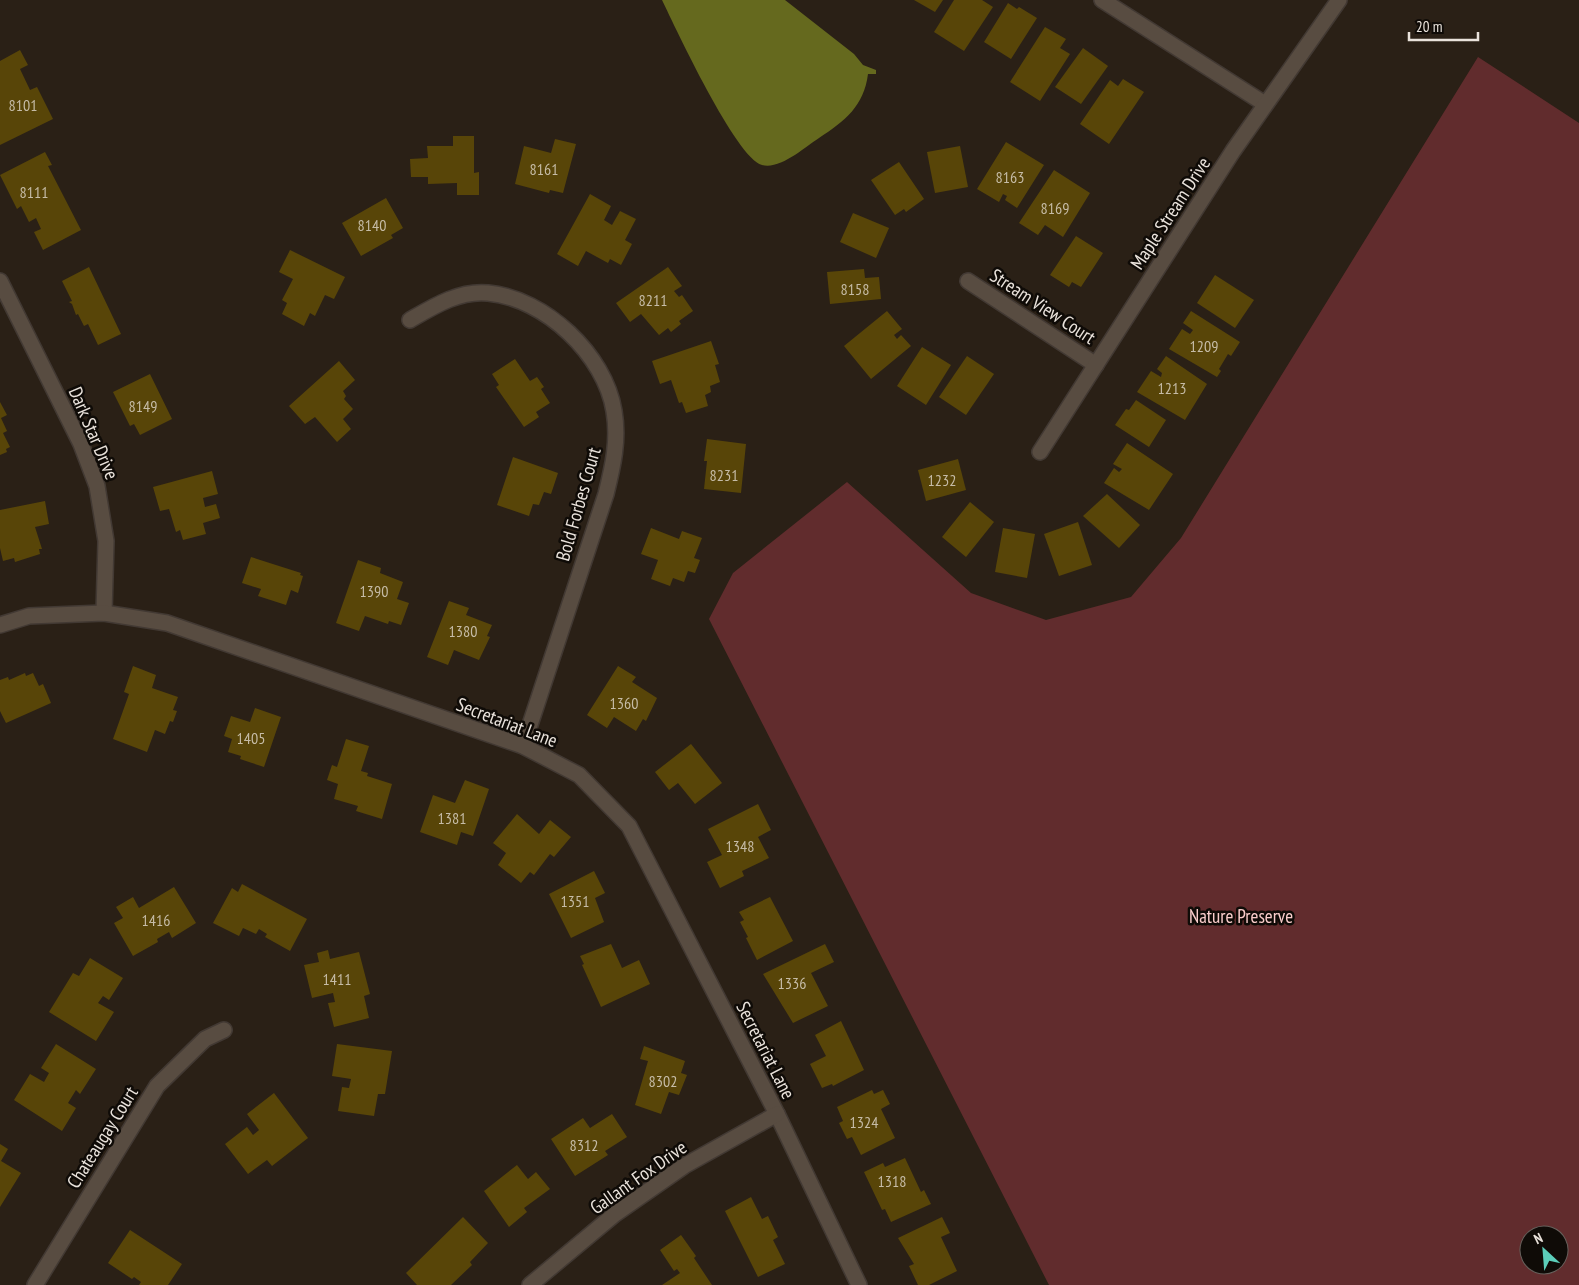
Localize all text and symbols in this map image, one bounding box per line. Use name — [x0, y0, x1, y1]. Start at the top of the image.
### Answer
scale bar — [1409, 10, 1478, 42]
text: 20 m — [1416, 17, 1442, 36]
house number: 8101 — [9, 95, 37, 115]
street label: Maple Stream Drive — [1125, 152, 1215, 274]
house number: 8161 — [530, 159, 558, 179]
house number: 8163 — [996, 167, 1024, 187]
house number: 8111 — [20, 182, 48, 202]
house number: 8169 — [1041, 198, 1069, 218]
house number: 8140 — [358, 215, 386, 235]
street label: Stream View Court — [986, 263, 1101, 349]
house number: 8158 — [841, 279, 869, 299]
house number: 8211 — [639, 290, 667, 310]
house number: 1209 — [1190, 336, 1218, 356]
house number: 1213 — [1158, 378, 1186, 398]
street label: Dark Star Drive — [64, 383, 124, 483]
house number: 8149 — [129, 396, 157, 416]
street label: Bold Forbes Court — [550, 444, 606, 564]
house number: 8231 — [710, 465, 738, 485]
house number: 1232 — [928, 470, 956, 490]
house number: 1390 — [360, 581, 388, 601]
house number: 1380 — [449, 621, 477, 641]
street label: Secretariat Lane — [453, 692, 561, 752]
house number: 1360 — [610, 693, 638, 713]
house number: 1405 — [237, 728, 265, 748]
house number: 1381 — [438, 808, 466, 828]
house number: 1348 — [726, 836, 754, 856]
house number: 1351 — [561, 891, 589, 911]
park label: Nature Preserve — [1189, 904, 1293, 928]
house number: 1416 — [142, 910, 170, 930]
house number: 1411 — [323, 969, 351, 989]
house number: 1336 — [778, 973, 806, 993]
street label: Secretariat Lane — [731, 997, 801, 1103]
house number: 8302 — [649, 1071, 677, 1091]
street label: Chateaugay Court — [61, 1081, 143, 1192]
house number: 1324 — [850, 1112, 878, 1132]
house number: 8312 — [570, 1135, 598, 1155]
street label: Gallant Fox Drive — [585, 1135, 691, 1219]
house number: 1318 — [878, 1171, 906, 1191]
north arrow — [1519, 1225, 1569, 1275]
text: N — [1531, 1229, 1546, 1248]

